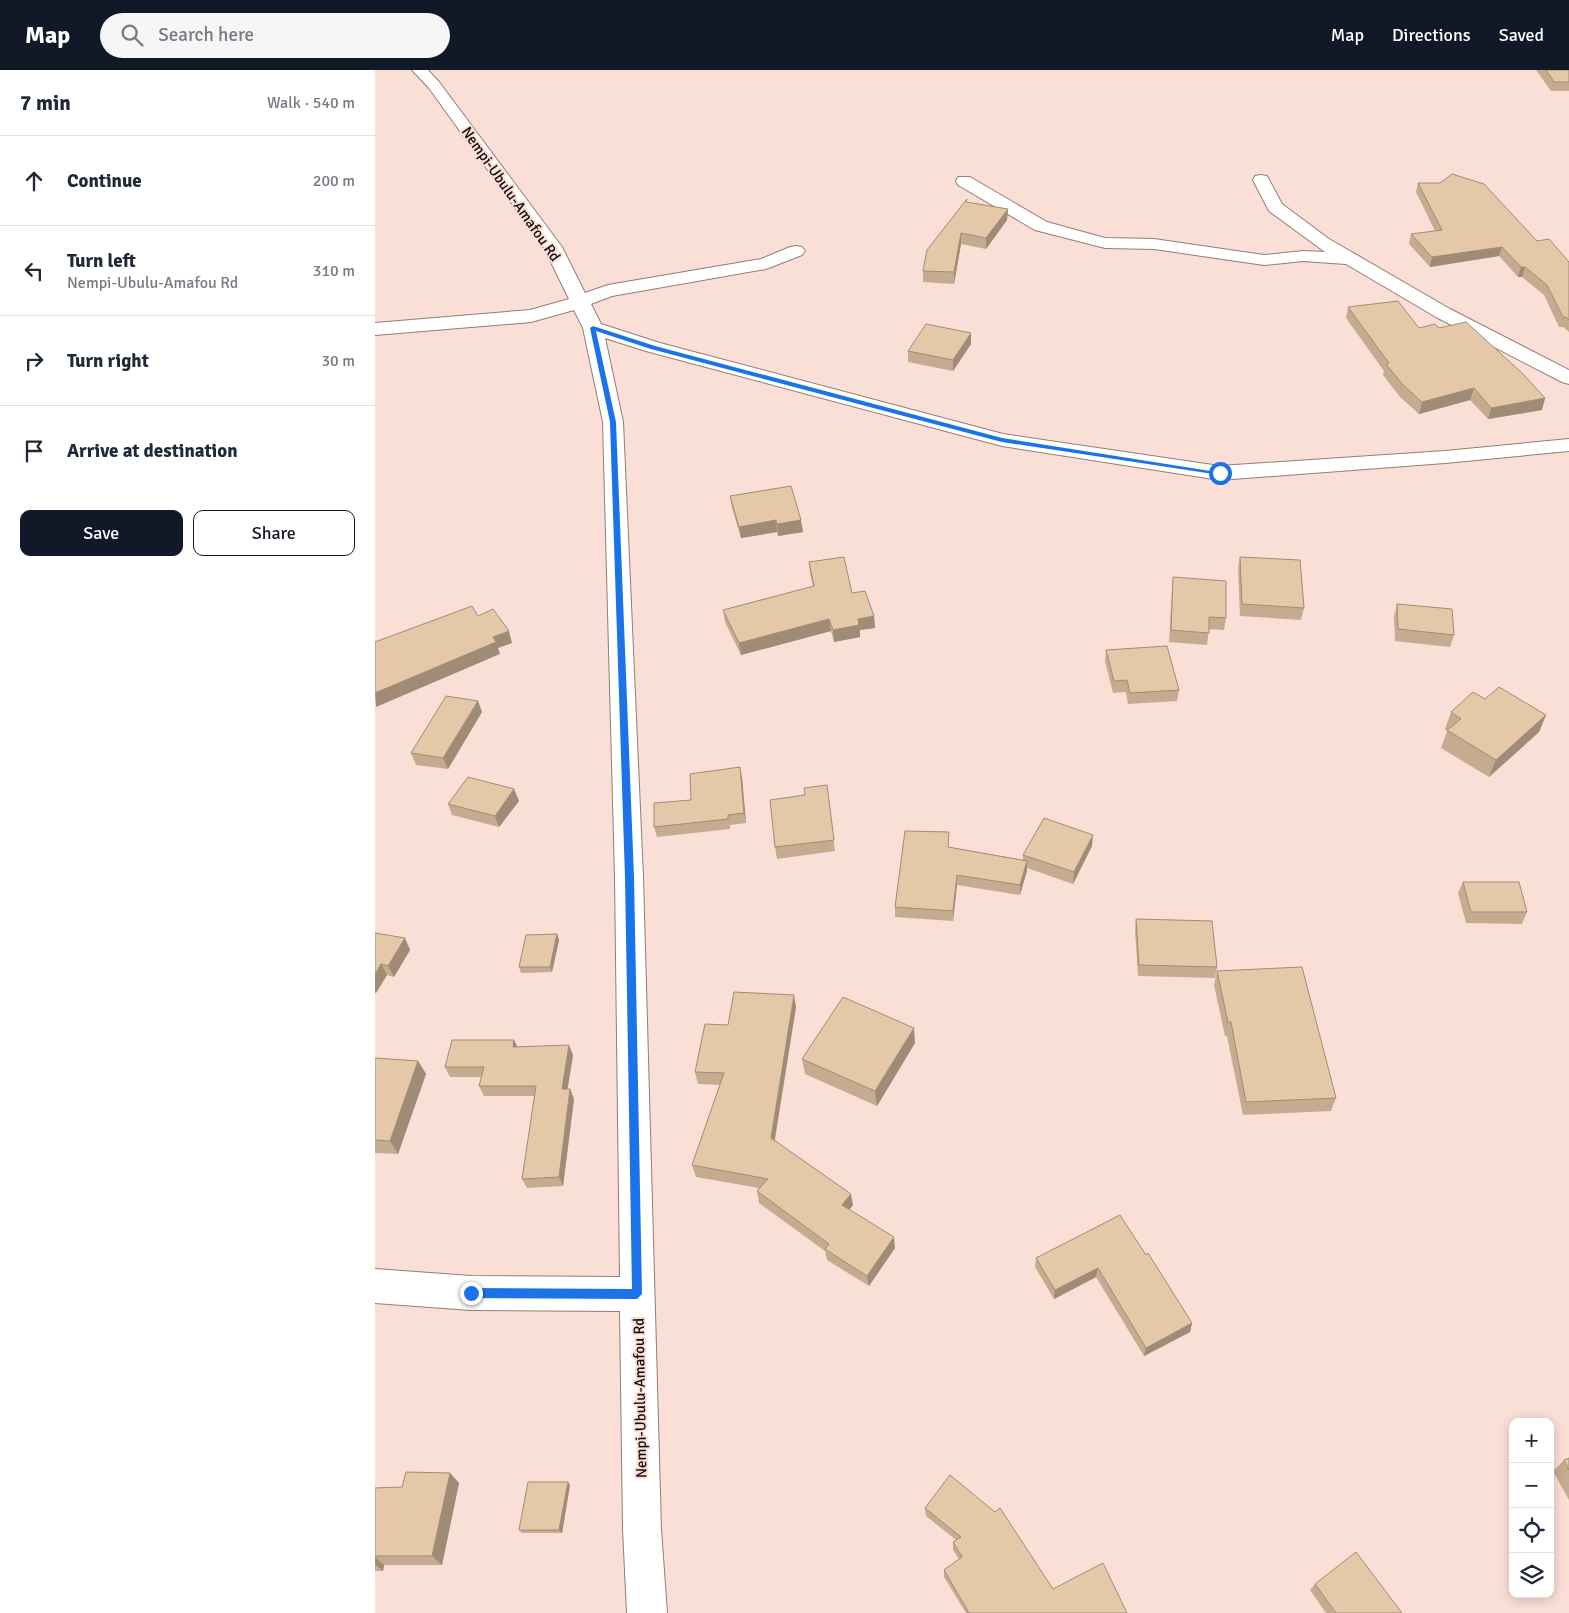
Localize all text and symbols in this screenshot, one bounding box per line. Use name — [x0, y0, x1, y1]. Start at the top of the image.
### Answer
search box — [100, 13, 450, 58]
text: Map — [25, 20, 70, 50]
icon: search — [118, 21, 146, 49]
text: Search here — [158, 23, 254, 47]
text: Map — [1331, 24, 1364, 46]
text: Directions — [1392, 24, 1471, 46]
text: Saved — [1499, 24, 1544, 46]
text: 7 min — [20, 90, 71, 116]
text: Walk · 540 m — [267, 93, 355, 113]
street label: Nempi-Ubulu-Amafou Rd — [458, 123, 564, 265]
icon: ahead — [20, 167, 48, 195]
text: Continue — [67, 169, 142, 193]
text: 200 m — [313, 171, 355, 191]
text: Turn left — [67, 249, 136, 273]
icon: left — [20, 257, 48, 285]
text: 310 m — [313, 261, 355, 281]
text: Nempi-Ubulu-Amafou Rd — [67, 273, 238, 293]
icon: right — [20, 347, 48, 375]
text: Turn right — [67, 349, 149, 373]
text: 30 m — [321, 351, 355, 371]
icon: arrive — [20, 437, 48, 465]
text: Arrive at destination — [67, 439, 238, 463]
route start — [1209, 462, 1232, 485]
button: Save — [20, 510, 183, 556]
button: Share — [193, 510, 355, 556]
route end — [460, 1282, 483, 1305]
street label: Nempi-Ubulu-Amafou Rd — [630, 1318, 650, 1478]
map controls — [1509, 1418, 1554, 1598]
button: + — [1509, 1418, 1554, 1463]
button: − — [1509, 1463, 1554, 1508]
button: locate — [1509, 1508, 1554, 1553]
button: layers — [1509, 1553, 1554, 1598]

